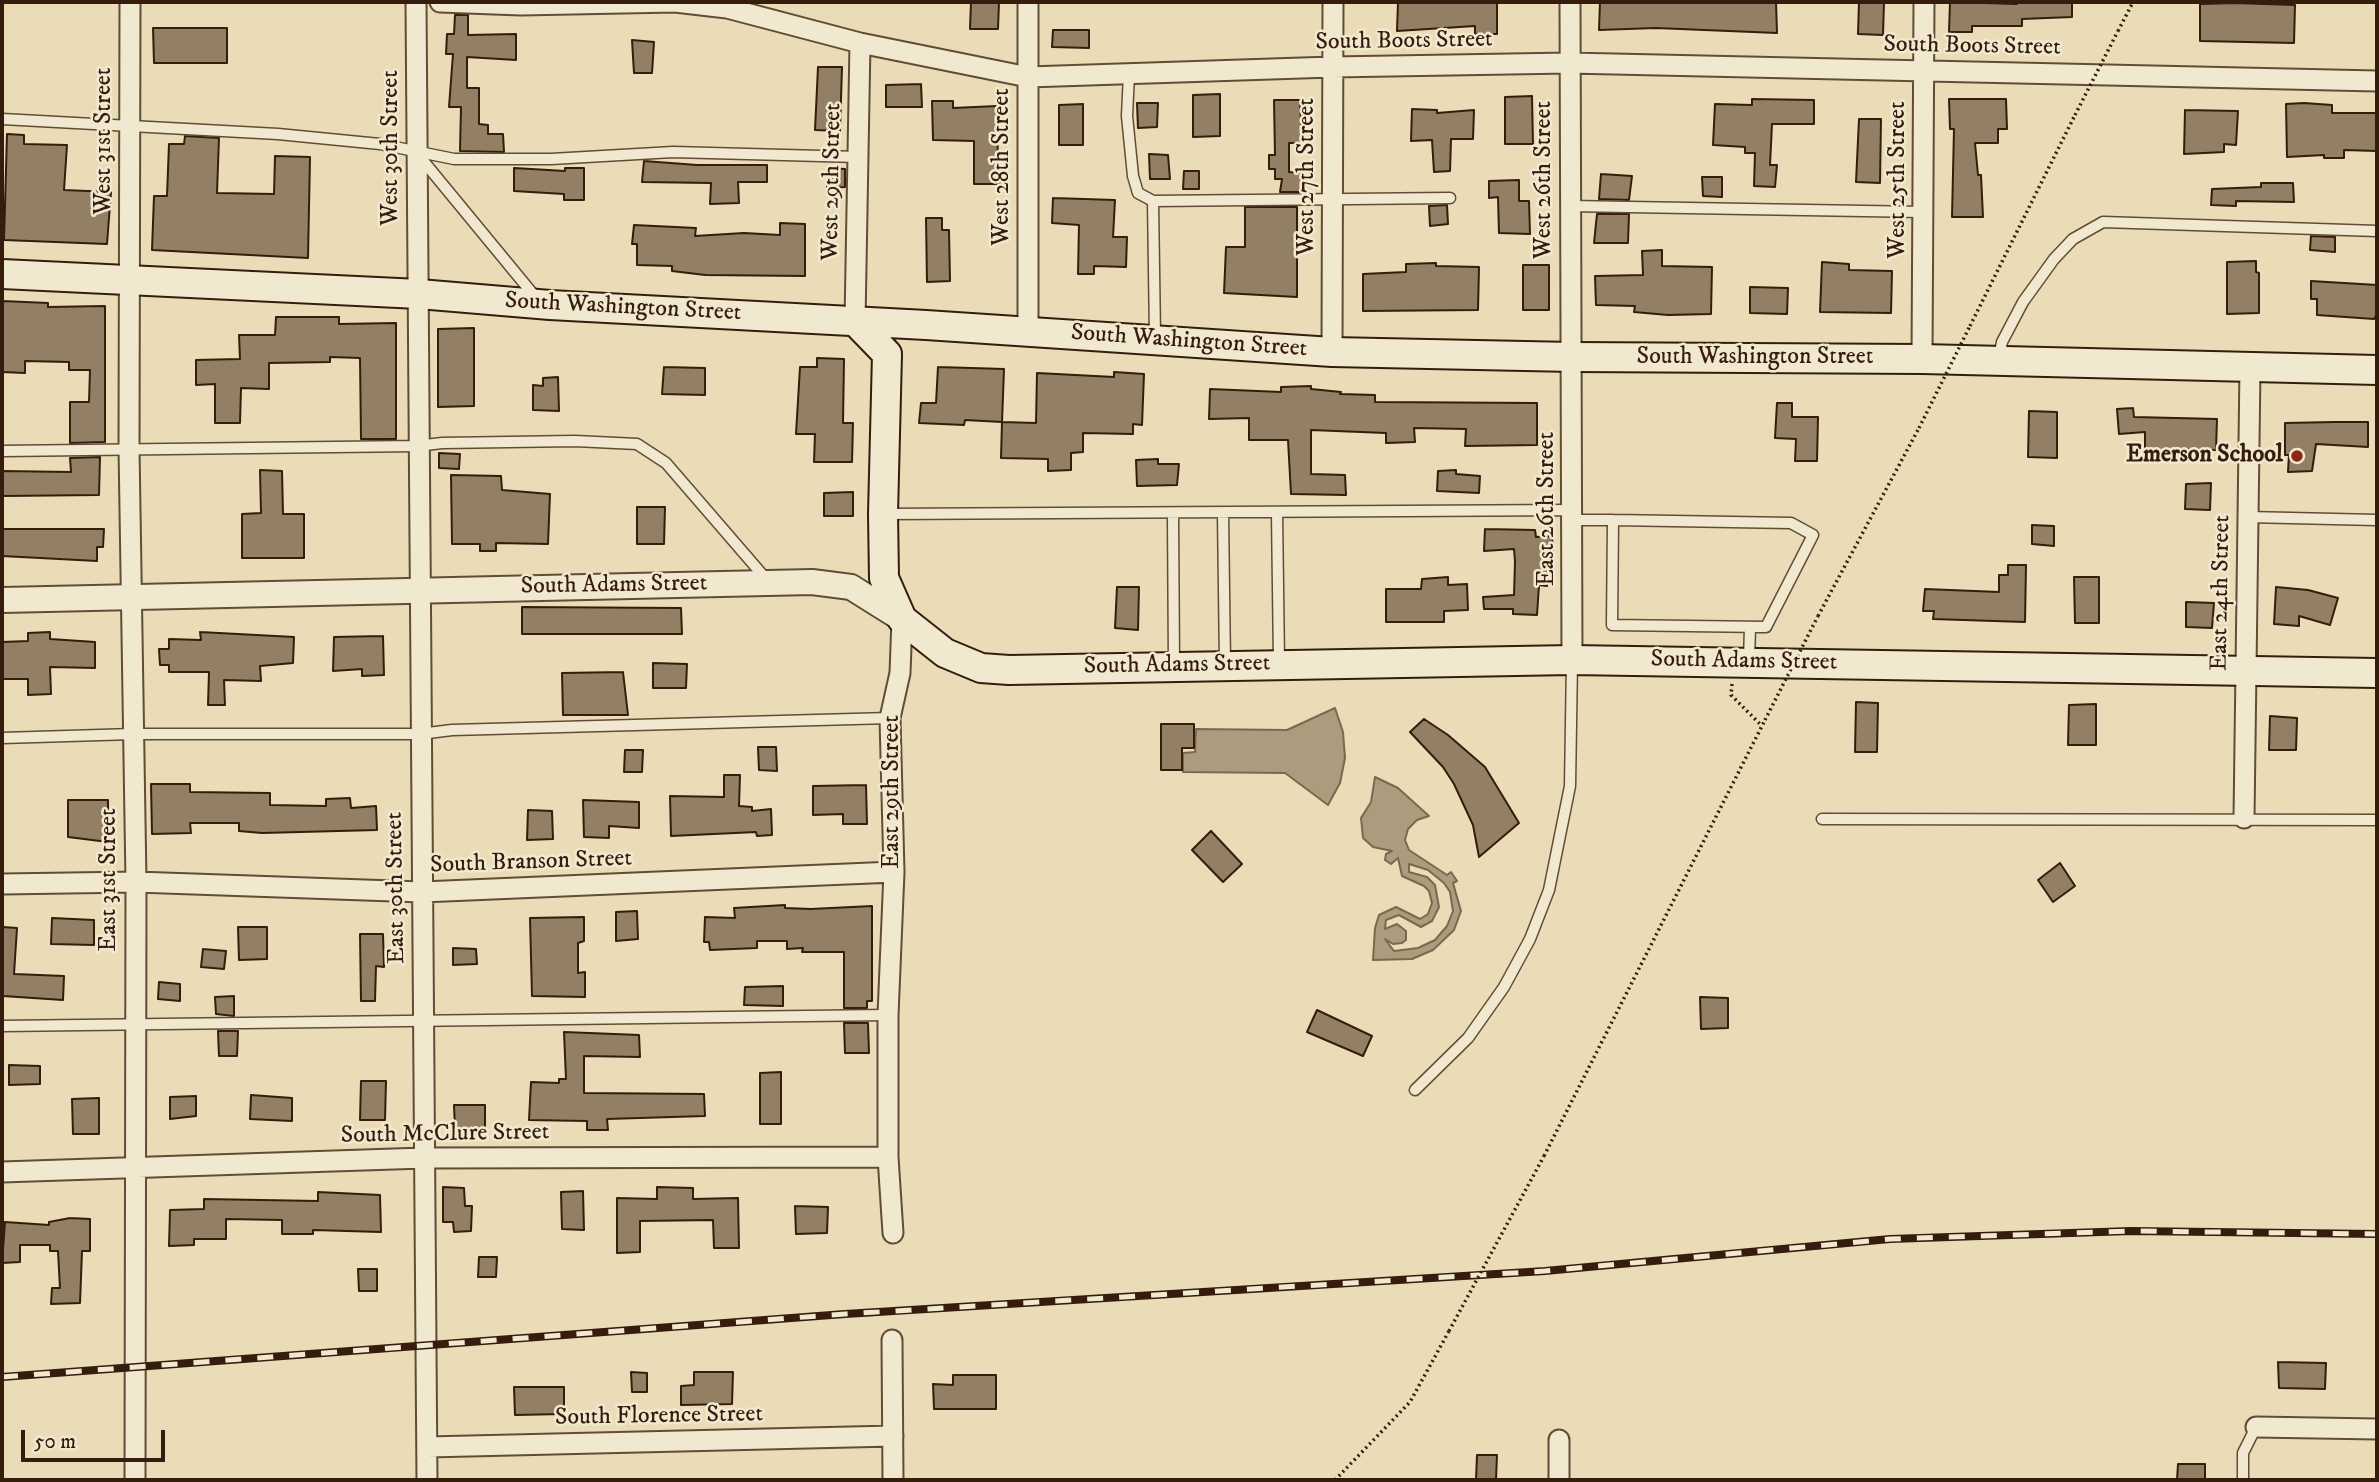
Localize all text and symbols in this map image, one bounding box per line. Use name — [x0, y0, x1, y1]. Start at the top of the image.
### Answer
street label: South Boots Street — [1315, 26, 1493, 58]
street label: South Boots Street — [1883, 31, 2061, 63]
street label: West 31st Street — [91, 68, 119, 214]
street label: West 30th Street — [378, 70, 406, 226]
street label: West 28th Street — [989, 88, 1017, 246]
street label: West 27th Street — [1294, 98, 1322, 256]
street label: West 26th Street — [1531, 101, 1559, 259]
street label: West 25th Street — [1885, 101, 1913, 259]
street label: West 29th Street — [817, 103, 849, 261]
street label: South Washington Street — [504, 287, 742, 329]
street label: South Washington Street — [1070, 319, 1308, 365]
street label: South Washington Street — [1637, 344, 1873, 372]
street label: East 26th Street — [1534, 432, 1562, 586]
place label: Emerson School — [2126, 442, 2283, 470]
marker: Emerson School — [2289, 448, 2305, 464]
street label: East 24th Street — [2206, 515, 2238, 671]
street label: South Adams Street — [520, 570, 708, 602]
street label: South Adams Street — [1650, 646, 1838, 678]
street label: South Adams Street — [1083, 650, 1271, 682]
street label: East 29th Street — [879, 715, 907, 869]
street label: East 31st Street — [96, 808, 124, 952]
street label: East 30th Street — [381, 812, 413, 964]
street label: South Branson Street — [429, 845, 633, 881]
street label: South McClure Street — [340, 1119, 550, 1151]
street label: South Florence Street — [555, 1401, 763, 1433]
scale bar — [24, 1416, 168, 1460]
text: 50 m — [34, 1429, 76, 1455]

